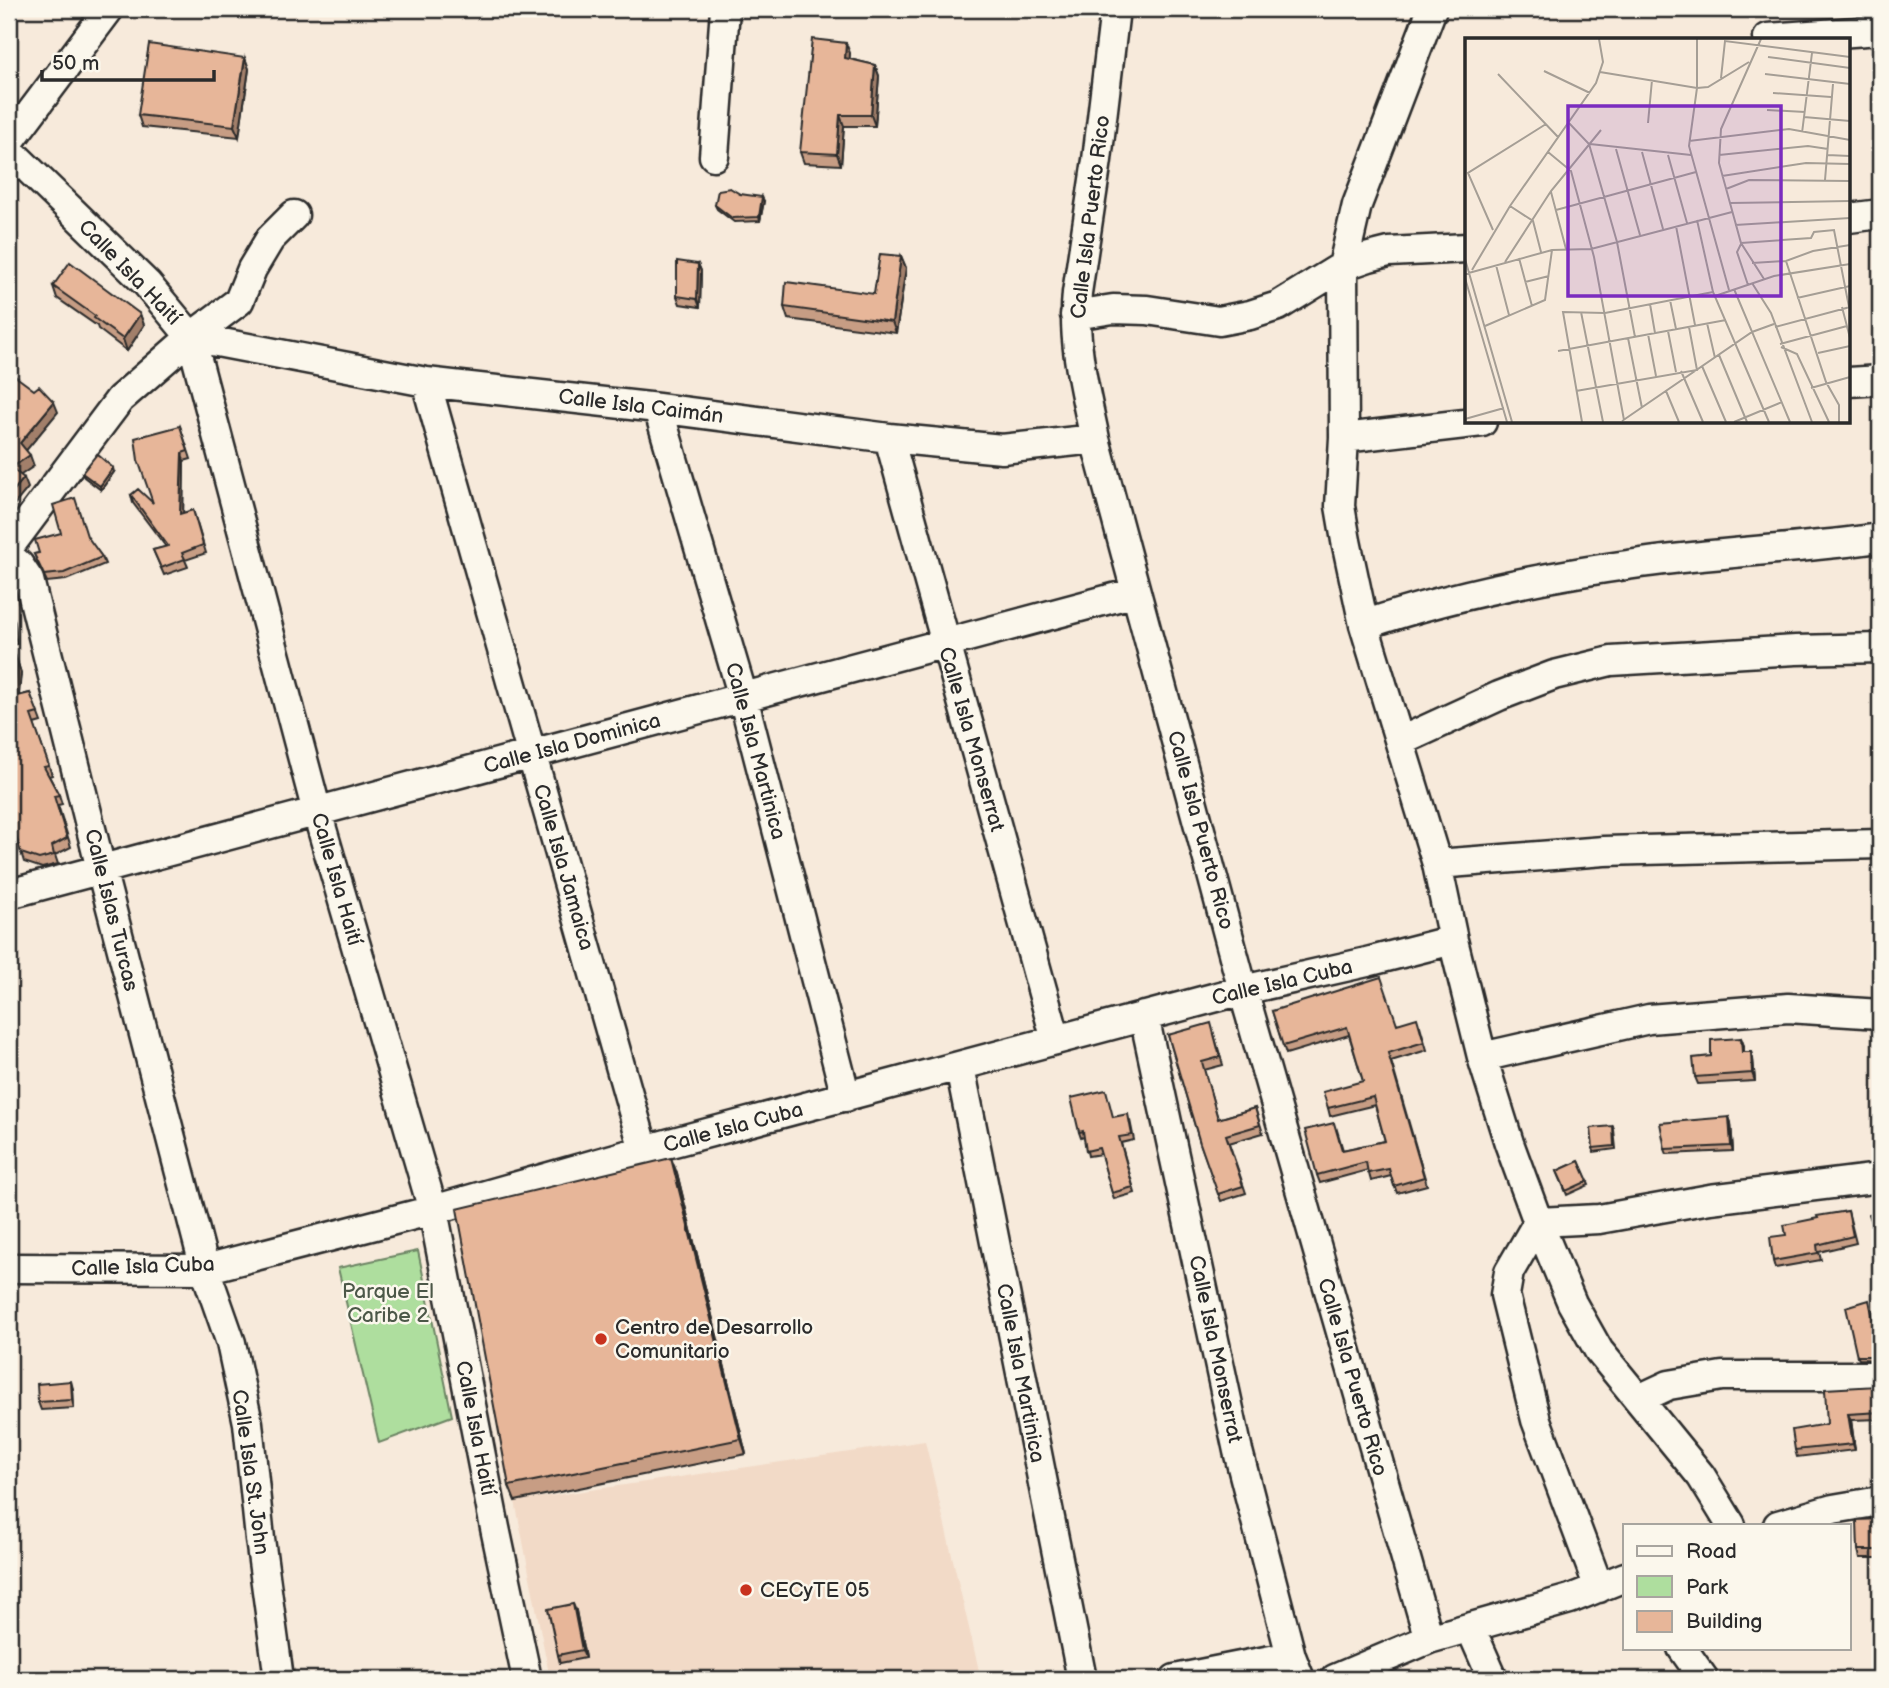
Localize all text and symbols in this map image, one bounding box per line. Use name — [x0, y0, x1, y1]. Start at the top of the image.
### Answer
scale bar — [42, 38, 214, 82]
inset map — [1465, 38, 1850, 424]
text: 50 m — [52, 51, 99, 76]
street label: Calle Isla Puerto Rico — [1066, 114, 1115, 320]
street label: Calle Isla Haití — [73, 214, 187, 331]
street label: Calle Isla Caimán — [557, 384, 725, 429]
street label: Calle Isla Monserrat — [933, 644, 1010, 835]
street label: Calle Isla Martinica — [720, 660, 791, 842]
street label: Calle Isla Dominica — [481, 708, 663, 779]
street label: Calle Isla Puerto Rico — [1162, 728, 1239, 932]
street label: Calle Isla Jamaica — [528, 781, 599, 953]
street label: Calle Isla Haití — [306, 810, 368, 949]
street label: Calle Islas Turcas — [79, 826, 144, 994]
street label: Calle Isla Cuba — [1209, 954, 1355, 1011]
street label: Calle Isla Cuba — [661, 1097, 806, 1158]
street label: Calle Isla Cuba — [71, 1252, 215, 1281]
street label: Calle Isla Monserrat — [1183, 1253, 1248, 1446]
street label: Calle Isla Puerto Rico — [1312, 1275, 1393, 1479]
park label: Parque El Caribe 2 — [342, 1279, 434, 1328]
street label: Calle Isla Martinica — [991, 1281, 1050, 1465]
place label: Centro de Desarrollo Comunitario — [615, 1315, 813, 1364]
marker: Centro de Desarrollo Comunitario — [593, 1331, 609, 1347]
street label: Calle Isla Haití — [450, 1359, 501, 1499]
street label: Calle Isla St. John — [227, 1388, 274, 1556]
legend — [1623, 1524, 1850, 1650]
text: Road — [1686, 1539, 1737, 1564]
text: Park — [1686, 1575, 1729, 1600]
place label: CECyTE 05 — [760, 1578, 869, 1603]
marker: CECyTE 05 — [738, 1582, 754, 1598]
text: Building — [1686, 1609, 1762, 1634]

